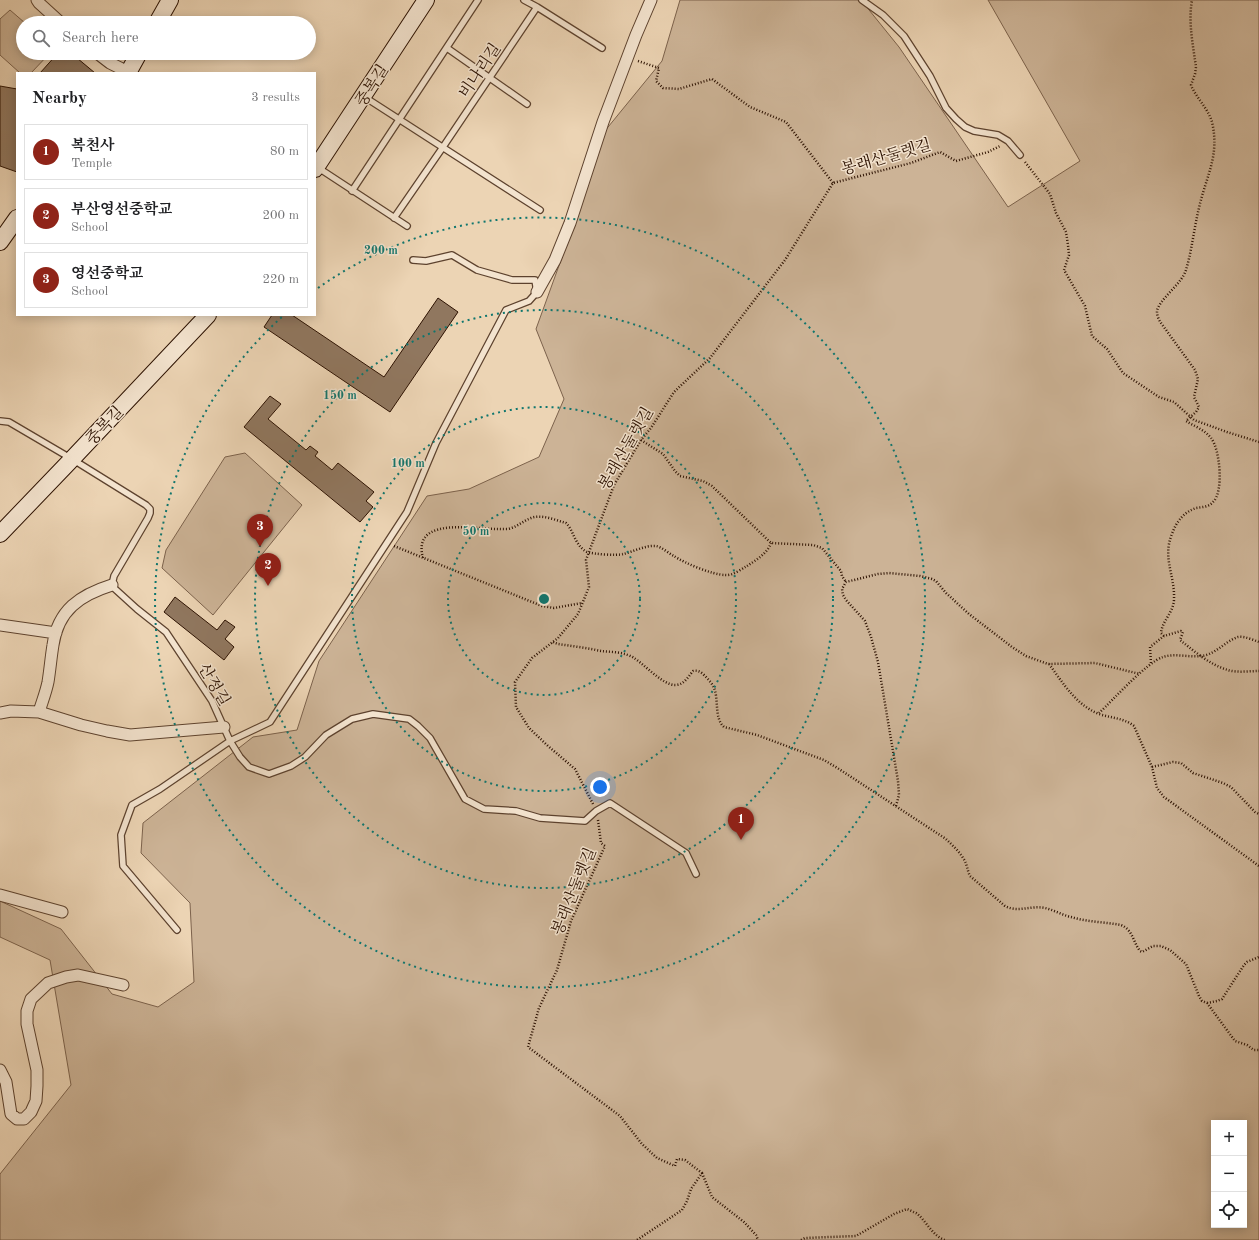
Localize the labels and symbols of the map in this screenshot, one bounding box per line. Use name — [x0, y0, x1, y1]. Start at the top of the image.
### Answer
street label: 비나리길 — [455, 40, 505, 101]
street label: 중복길 — [352, 61, 392, 110]
street label: 봉래산둘렛길 — [839, 136, 933, 178]
text: 200 m — [364, 245, 398, 257]
text: 150 m — [323, 389, 357, 402]
street label: 중복길 — [82, 403, 127, 449]
street label: 봉래산둘렛길 — [595, 404, 657, 493]
text: 100 m — [391, 458, 425, 470]
pin: 3 — [247, 514, 273, 547]
text: 50 m — [463, 525, 490, 538]
pin: 2 — [255, 553, 281, 586]
centre of rings — [537, 592, 551, 606]
street label: 산정길 — [194, 661, 233, 709]
your location — [590, 777, 610, 797]
pin: 1 — [728, 807, 754, 840]
street label: 봉래산둘렛길 — [548, 845, 600, 938]

